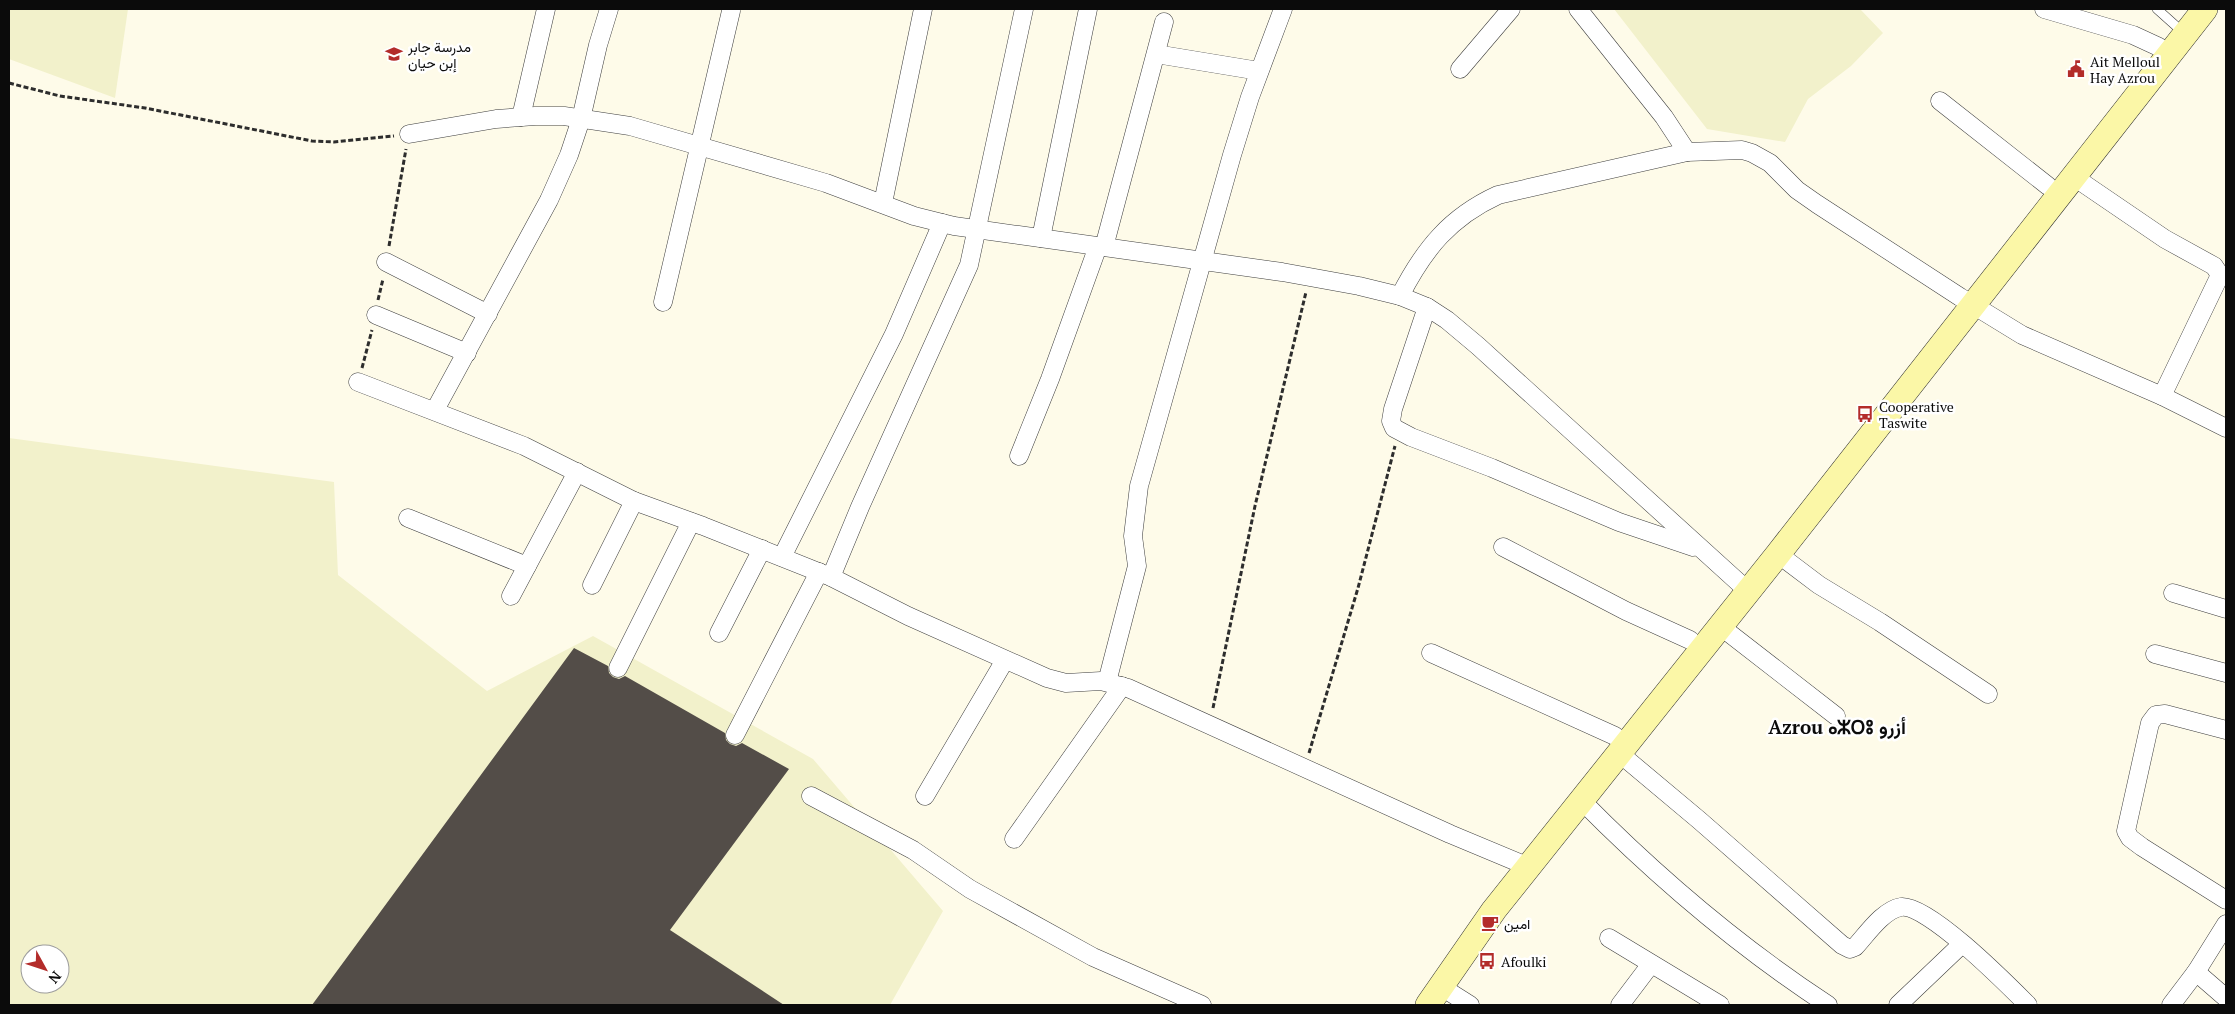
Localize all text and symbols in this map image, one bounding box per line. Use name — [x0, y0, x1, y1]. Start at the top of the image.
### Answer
place label: مدرسة جابر إبن حيان — [407, 37, 471, 73]
school or university icon: مدرسة جابر إبن حيان — [384, 44, 404, 64]
place label: Ait Melloul Hay Azrou — [2090, 52, 2160, 87]
public building icon: Ait Melloul Hay Azrou — [2066, 59, 2086, 79]
place label: Cooperative Taswite — [1879, 397, 1954, 432]
bus stop icon: Cooperative Taswite — [1855, 404, 1875, 424]
district label: Azrou ⴰⵣⵔⵓ أزرو — [1768, 714, 1906, 740]
cafe icon: امين — [1480, 913, 1500, 933]
place label: امين — [1504, 914, 1530, 933]
north arrow — [20, 944, 70, 994]
bus stop icon: Afoulki — [1477, 951, 1497, 971]
place label: Afoulki — [1501, 952, 1547, 971]
text: N — [44, 968, 66, 988]

